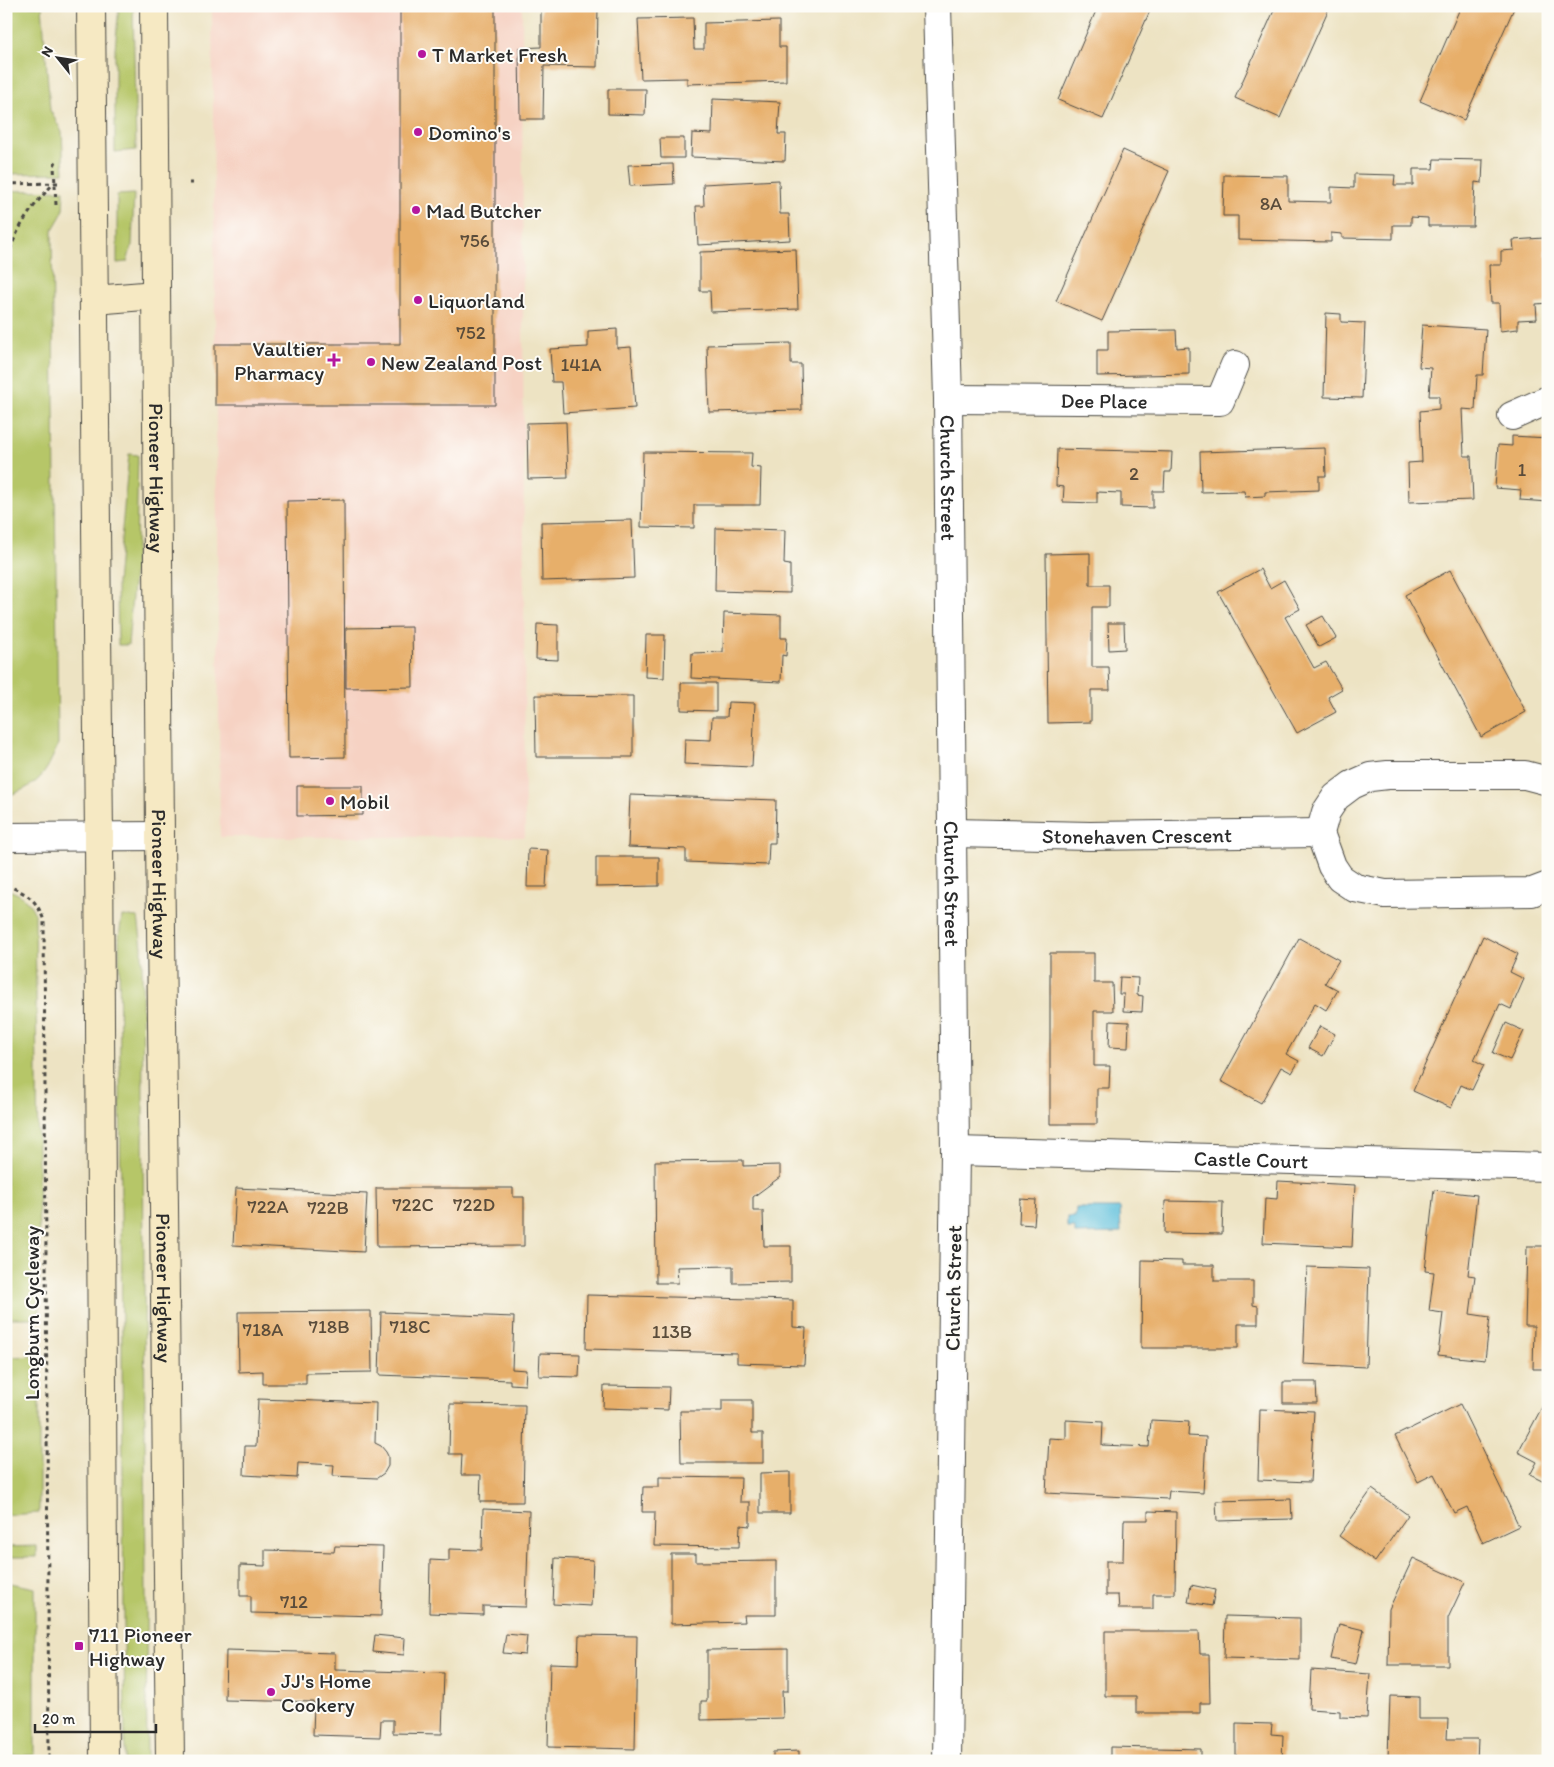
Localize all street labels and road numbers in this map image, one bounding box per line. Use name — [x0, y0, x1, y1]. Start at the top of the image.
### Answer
street label: Dee Place — [1060, 387, 1148, 413]
street label: Pioneer Highway — [144, 403, 170, 553]
street label: Church Street — [936, 415, 962, 541]
street label: Pioneer Highway — [147, 809, 174, 959]
street label: Church Street — [939, 821, 966, 947]
street label: Stonehaven Crescent — [1042, 822, 1232, 849]
street label: Castle Court — [1193, 1145, 1309, 1173]
street label: Pioneer Highway — [152, 1213, 178, 1363]
street label: Church Street — [939, 1225, 967, 1351]
street label: Longburn Cycleway — [19, 1226, 44, 1400]

